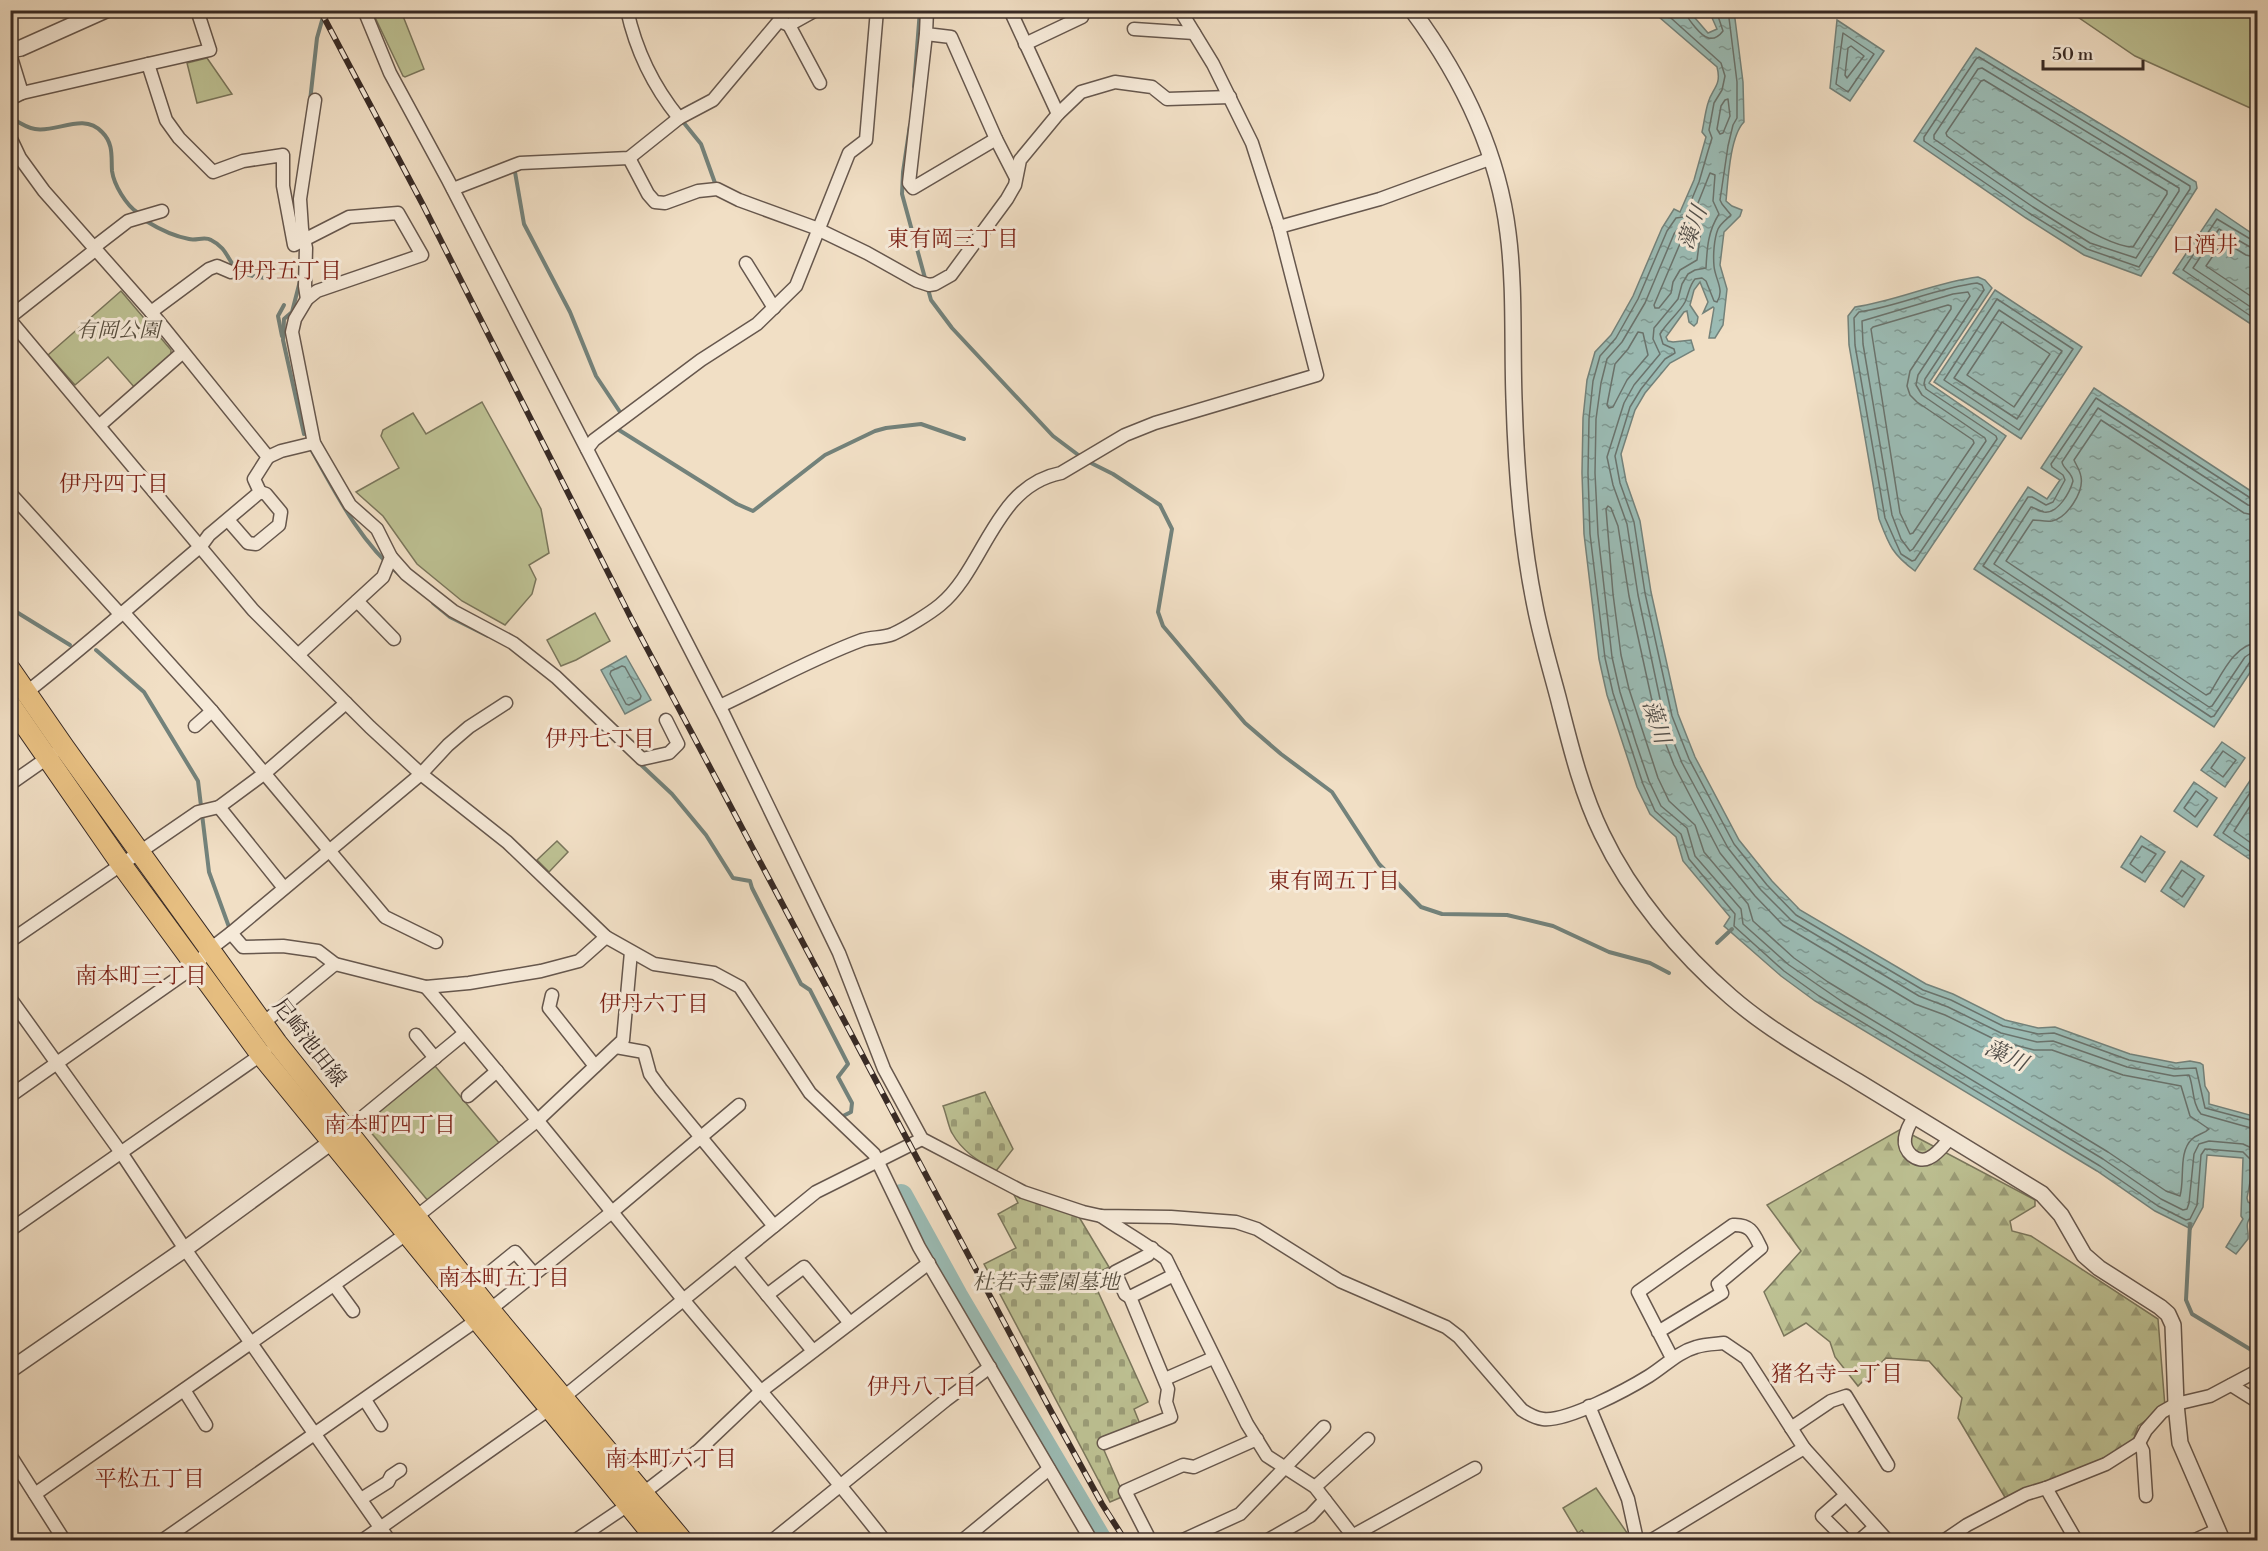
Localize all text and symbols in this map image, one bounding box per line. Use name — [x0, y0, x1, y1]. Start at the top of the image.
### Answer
scale bar — [2043, 33, 2144, 71]
text: 50 m — [2052, 43, 2094, 66]
water label: 藻川 — [1673, 201, 1714, 253]
district label: 東有岡三丁目 — [887, 226, 1019, 253]
district label: 口酒井 — [2172, 232, 2238, 259]
district label: 伊丹五丁目 — [232, 258, 342, 285]
park label: 有岡公園 — [76, 318, 163, 344]
district label: 伊丹四丁目 — [59, 471, 169, 498]
water label: 藻川 — [1636, 697, 1676, 749]
district label: 伊丹七丁目 — [545, 726, 655, 753]
district label: 東有岡五丁目 — [1268, 868, 1400, 895]
district label: 南本町三丁目 — [75, 963, 207, 990]
district label: 伊丹六丁目 — [599, 991, 709, 1018]
street label: 尼崎池田線 — [266, 994, 352, 1092]
water label: 藻川 — [1980, 1034, 2033, 1078]
district label: 南本町四丁目 — [324, 1112, 456, 1139]
district label: 南本町五丁目 — [438, 1265, 570, 1292]
park label: 杜若寺霊園墓地 — [973, 1270, 1121, 1296]
district label: 猪名寺一丁目 — [1771, 1361, 1903, 1388]
district label: 伊丹八丁目 — [867, 1374, 977, 1401]
district label: 南本町六丁目 — [605, 1446, 737, 1473]
district label: 平松五丁目 — [95, 1466, 205, 1493]

